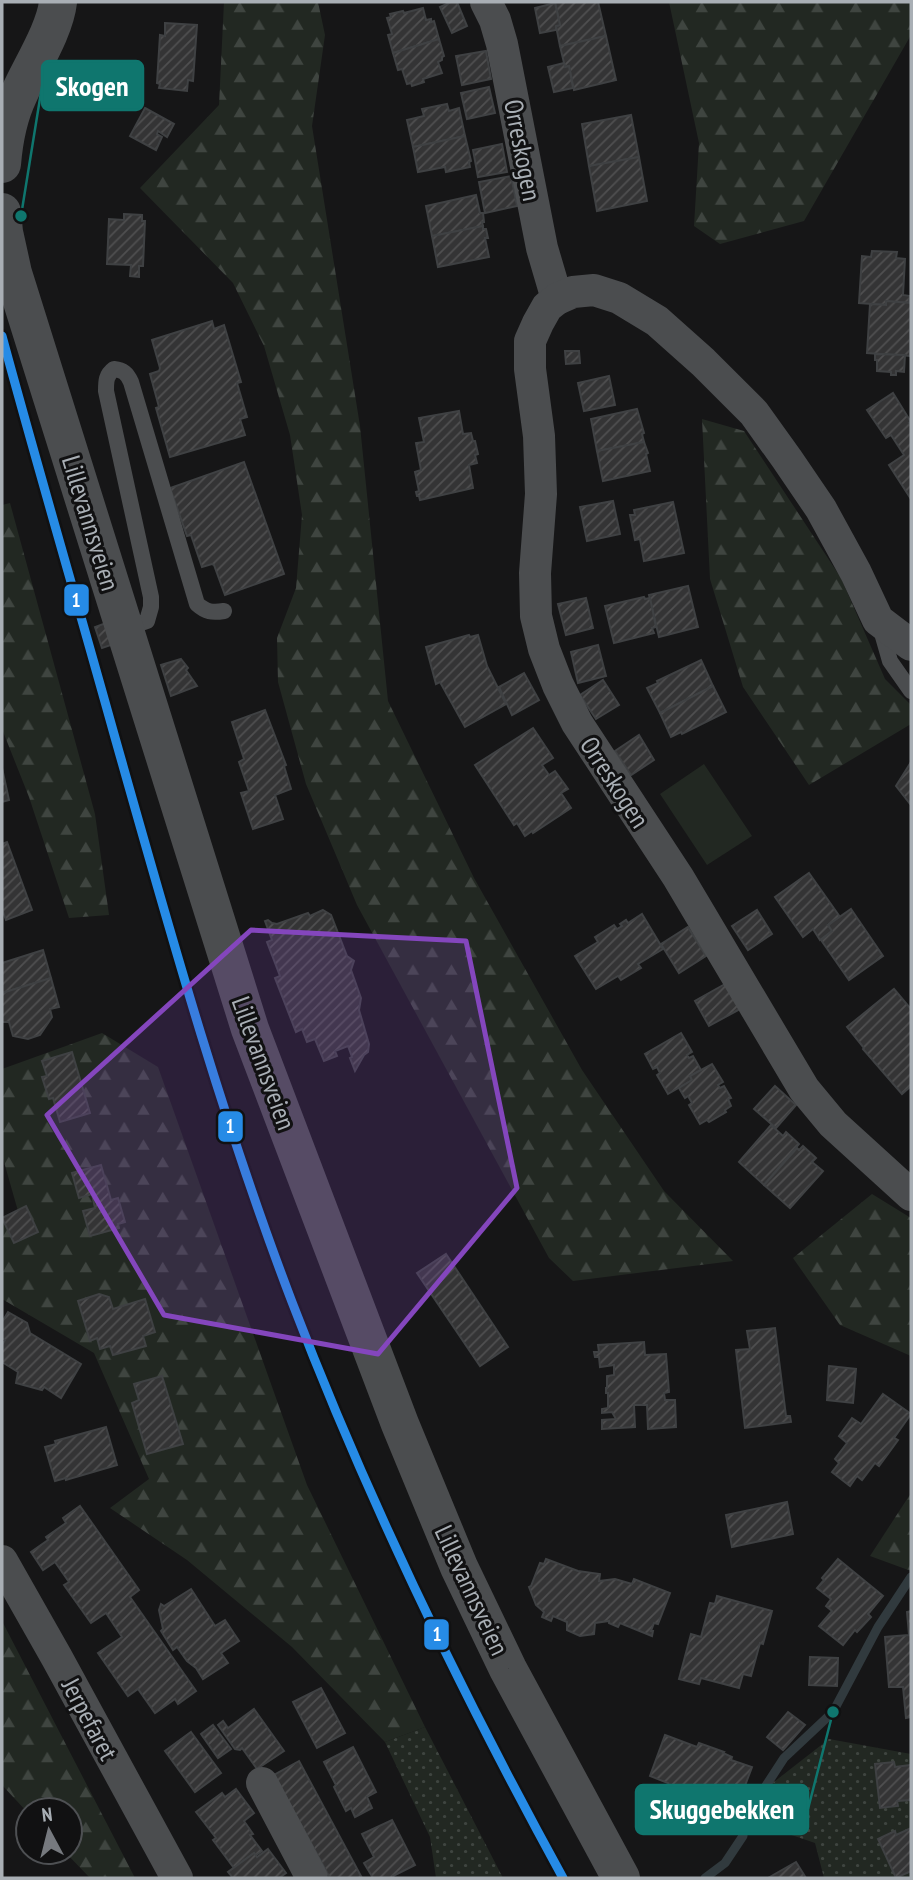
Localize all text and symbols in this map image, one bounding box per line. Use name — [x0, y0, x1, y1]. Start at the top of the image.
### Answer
callout: Skogen — [42, 61, 143, 110]
text: Skogen — [56, 67, 128, 104]
street label: Orreskogen — [497, 97, 549, 203]
street label: Lillevannsveien — [55, 451, 127, 595]
line badge: 1 — [63, 583, 90, 617]
text: 1 — [71, 588, 81, 612]
street label: Orreskogen — [573, 730, 657, 834]
street label: Lillevannsveien — [225, 992, 303, 1134]
line badge: 1 — [217, 1110, 244, 1143]
text: 1 — [225, 1114, 235, 1138]
street label: Lillevannsveien — [428, 1520, 516, 1660]
line badge: 1 — [423, 1618, 450, 1651]
text: 1 — [432, 1622, 442, 1646]
street label: Jerpefaret — [54, 1671, 125, 1766]
callout: Skuggebekken — [636, 1785, 808, 1834]
text: Skuggebekken — [650, 1790, 794, 1827]
north arrow — [14, 1796, 84, 1866]
text: N — [40, 1802, 53, 1827]

